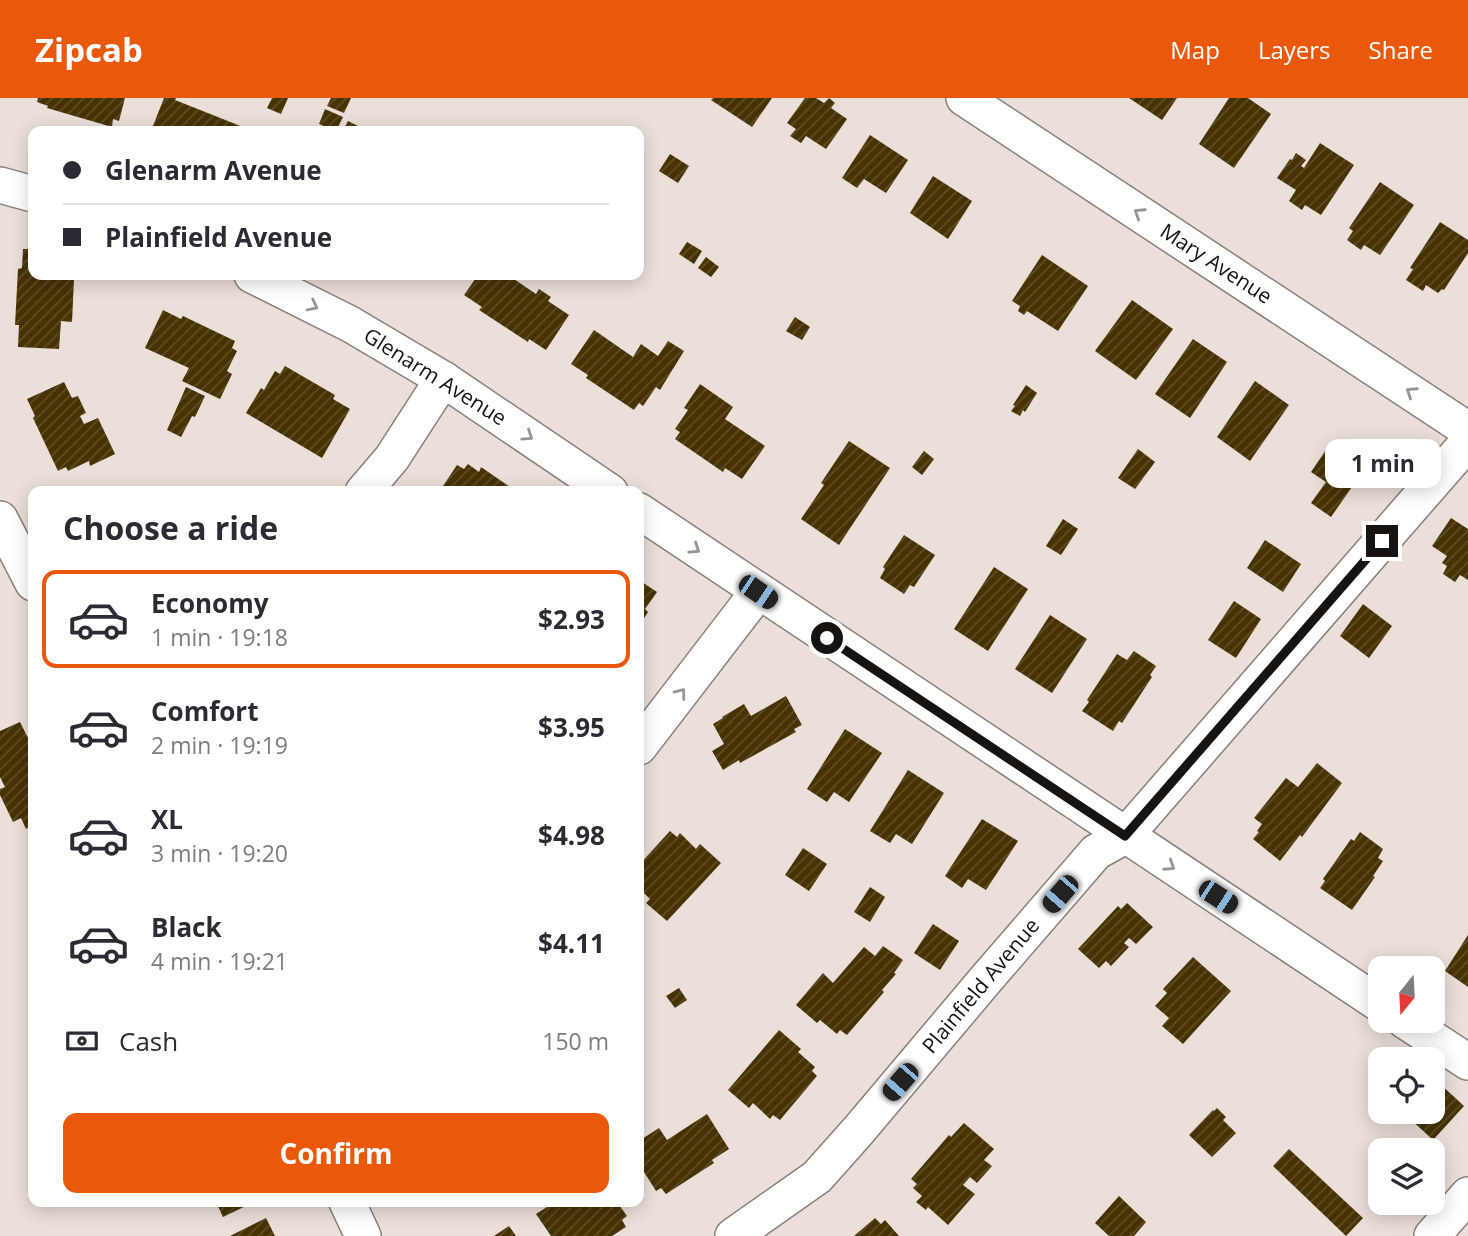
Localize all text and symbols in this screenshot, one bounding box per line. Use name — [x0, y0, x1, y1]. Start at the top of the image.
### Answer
text: Zipcab — [35, 27, 143, 72]
text: Map — [1170, 33, 1220, 66]
text: Layers — [1258, 33, 1331, 66]
text: Share — [1369, 33, 1433, 66]
text: Glenarm Avenue — [105, 152, 322, 188]
one-way arrow — [1134, 209, 1147, 222]
street label: Mary Avenue — [1155, 216, 1278, 310]
text: Plainfield Avenue — [105, 219, 332, 255]
one-way arrow — [306, 297, 318, 311]
street label: Glenarm Avenue — [359, 321, 512, 431]
one-way arrow — [1406, 388, 1419, 401]
one-way arrow — [520, 428, 533, 440]
callout: 1 min — [1324, 440, 1440, 488]
text: 1 min — [1351, 447, 1415, 479]
text: Choose a ride — [63, 506, 278, 549]
route end — [1366, 525, 1398, 557]
one-way arrow — [687, 541, 700, 553]
car — [735, 572, 782, 612]
text: Economy — [151, 585, 269, 621]
icon: car — [67, 588, 130, 651]
text: $2.93 — [538, 601, 605, 637]
text: 1 min · 19:18 — [151, 621, 288, 653]
route start — [811, 622, 843, 654]
one-way arrow — [672, 688, 685, 701]
text: Comfort — [151, 693, 258, 729]
icon: car — [67, 696, 130, 759]
text: $3.95 — [538, 709, 605, 745]
text: 2 min · 19:19 — [151, 729, 288, 761]
text: XL — [151, 801, 183, 837]
icon: car — [67, 804, 130, 867]
text: $4.98 — [538, 817, 605, 853]
text: 3 min · 19:20 — [151, 837, 288, 869]
one-way arrow — [1162, 857, 1175, 870]
car — [1039, 871, 1082, 917]
car — [1195, 877, 1242, 917]
text: Black — [151, 909, 222, 945]
icon: car — [67, 912, 130, 975]
street label: Plainfield Avenue — [915, 912, 1045, 1059]
text: $4.11 — [538, 925, 605, 961]
text: 4 min · 19:21 — [151, 945, 288, 977]
north arrow — [1368, 956, 1446, 1032]
map controls — [1368, 956, 1445, 1215]
icon: cash — [63, 1022, 101, 1060]
text: Cash — [119, 1023, 178, 1059]
text: 150 m — [542, 1025, 609, 1057]
button: locate — [1368, 1047, 1445, 1124]
car — [879, 1059, 922, 1105]
button: Confirm — [63, 1113, 609, 1193]
button: layers — [1368, 1138, 1445, 1215]

